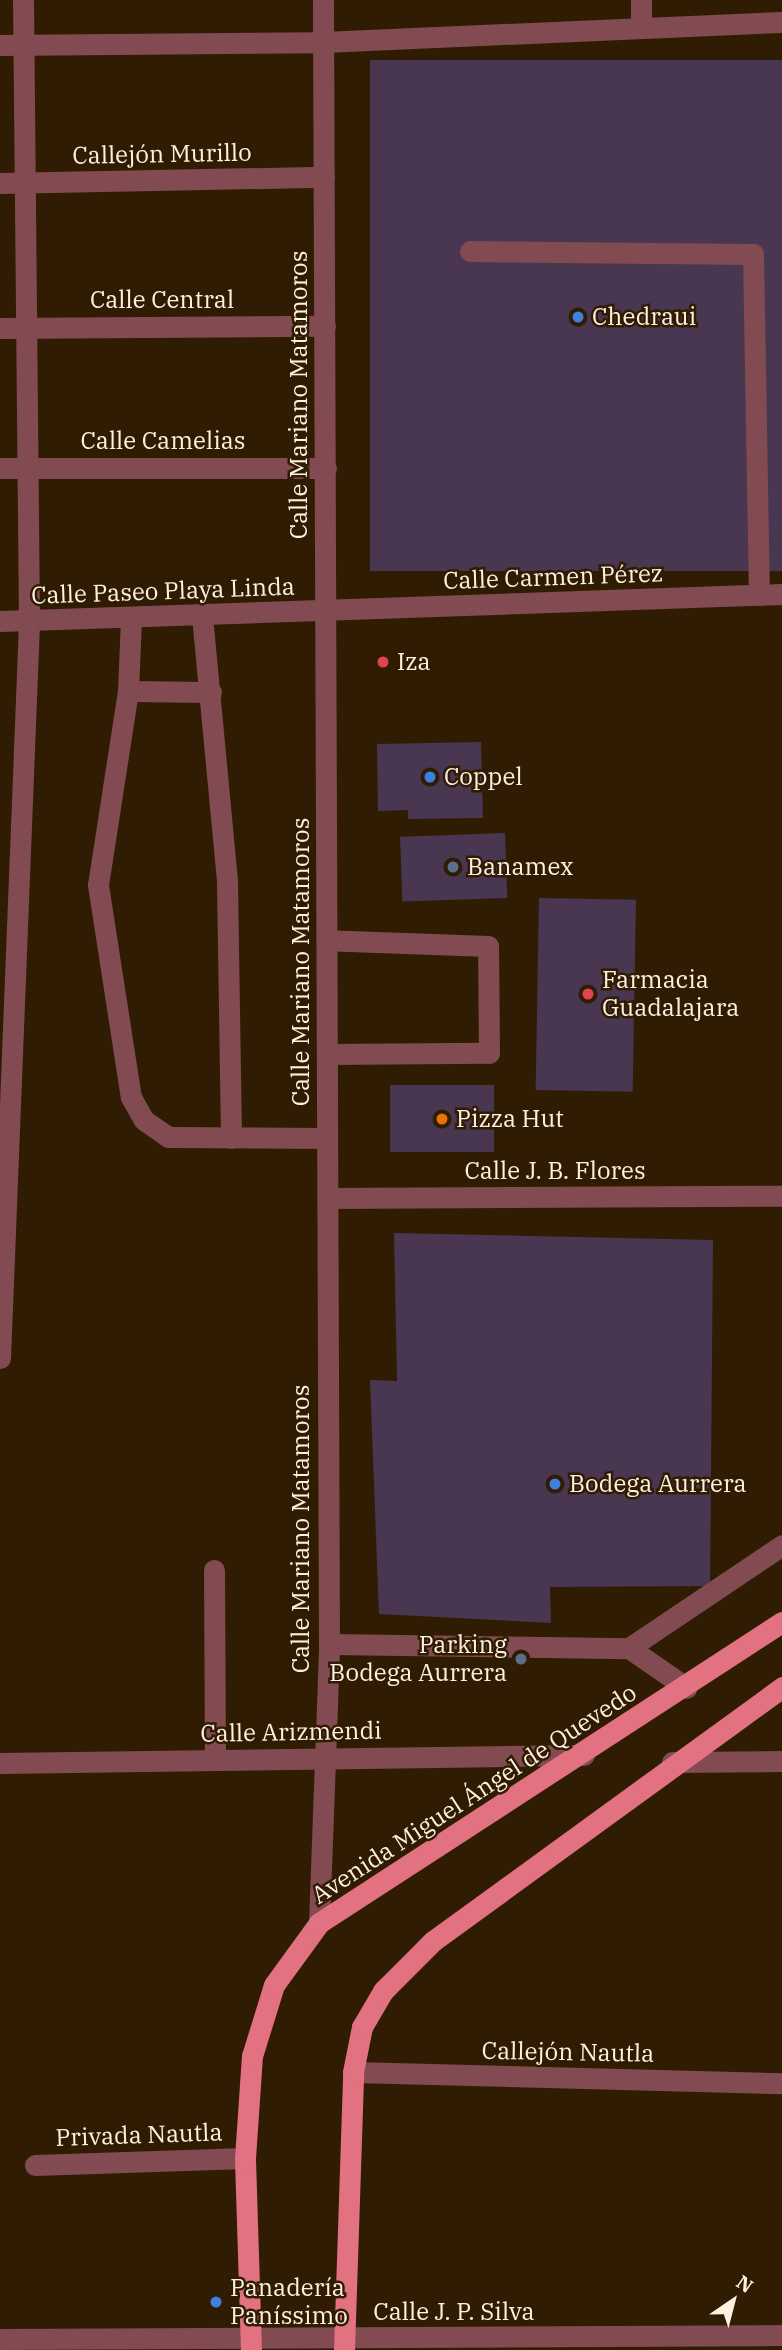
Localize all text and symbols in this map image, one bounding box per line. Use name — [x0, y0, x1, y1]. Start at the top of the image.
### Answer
street label: Callejón Murillo — [72, 138, 252, 170]
street label: Calle Mariano Matamoros — [285, 251, 313, 539]
street label: Calle Central — [90, 286, 234, 314]
place label: Chedraui — [592, 303, 696, 331]
marker: Chedraui — [570, 309, 586, 325]
street label: Calle Camelias — [80, 427, 246, 455]
street label: Calle Carmen Pérez — [443, 559, 663, 595]
street label: Calle Paseo Playa Linda — [31, 572, 295, 610]
place label: Iza — [397, 648, 431, 676]
marker: Iza — [375, 654, 391, 670]
place label: Coppel — [444, 763, 523, 791]
marker: Coppel — [422, 769, 438, 785]
street label: Calle Mariano Matamoros — [287, 818, 315, 1106]
place label: Banamex — [467, 853, 574, 881]
marker: Banamex — [445, 859, 461, 875]
place label: Farmacia Guadalajara — [602, 966, 739, 1022]
marker: Farmacia Guadalajara — [580, 986, 596, 1002]
place label: Pizza Hut — [456, 1105, 564, 1133]
marker: Pizza Hut — [434, 1111, 450, 1127]
street label: Calle J. B. Flores — [464, 1157, 646, 1185]
street label: Calle Mariano Matamoros — [287, 1385, 315, 1673]
place label: Bodega Aurrera — [569, 1470, 747, 1498]
marker: Bodega Aurrera — [547, 1476, 563, 1492]
place label: Parking Bodega Aurrera — [329, 1631, 507, 1687]
marker: Parking Bodega Aurrera — [513, 1651, 529, 1667]
street label: Avenida Miguel Ángel de Quevedo — [306, 1678, 642, 1910]
street label: Calle Arizmendi — [200, 1716, 382, 1748]
street label: Callejón Nautla — [481, 2036, 655, 2068]
street label: Privada Nautla — [55, 2118, 223, 2152]
north arrow — [698, 2266, 768, 2336]
text: N — [732, 2270, 758, 2298]
place label: Panadería Paníssimo — [230, 2274, 348, 2330]
marker: Panadería Paníssimo — [208, 2294, 224, 2310]
street label: Calle J. P. Silva — [373, 2298, 535, 2326]

